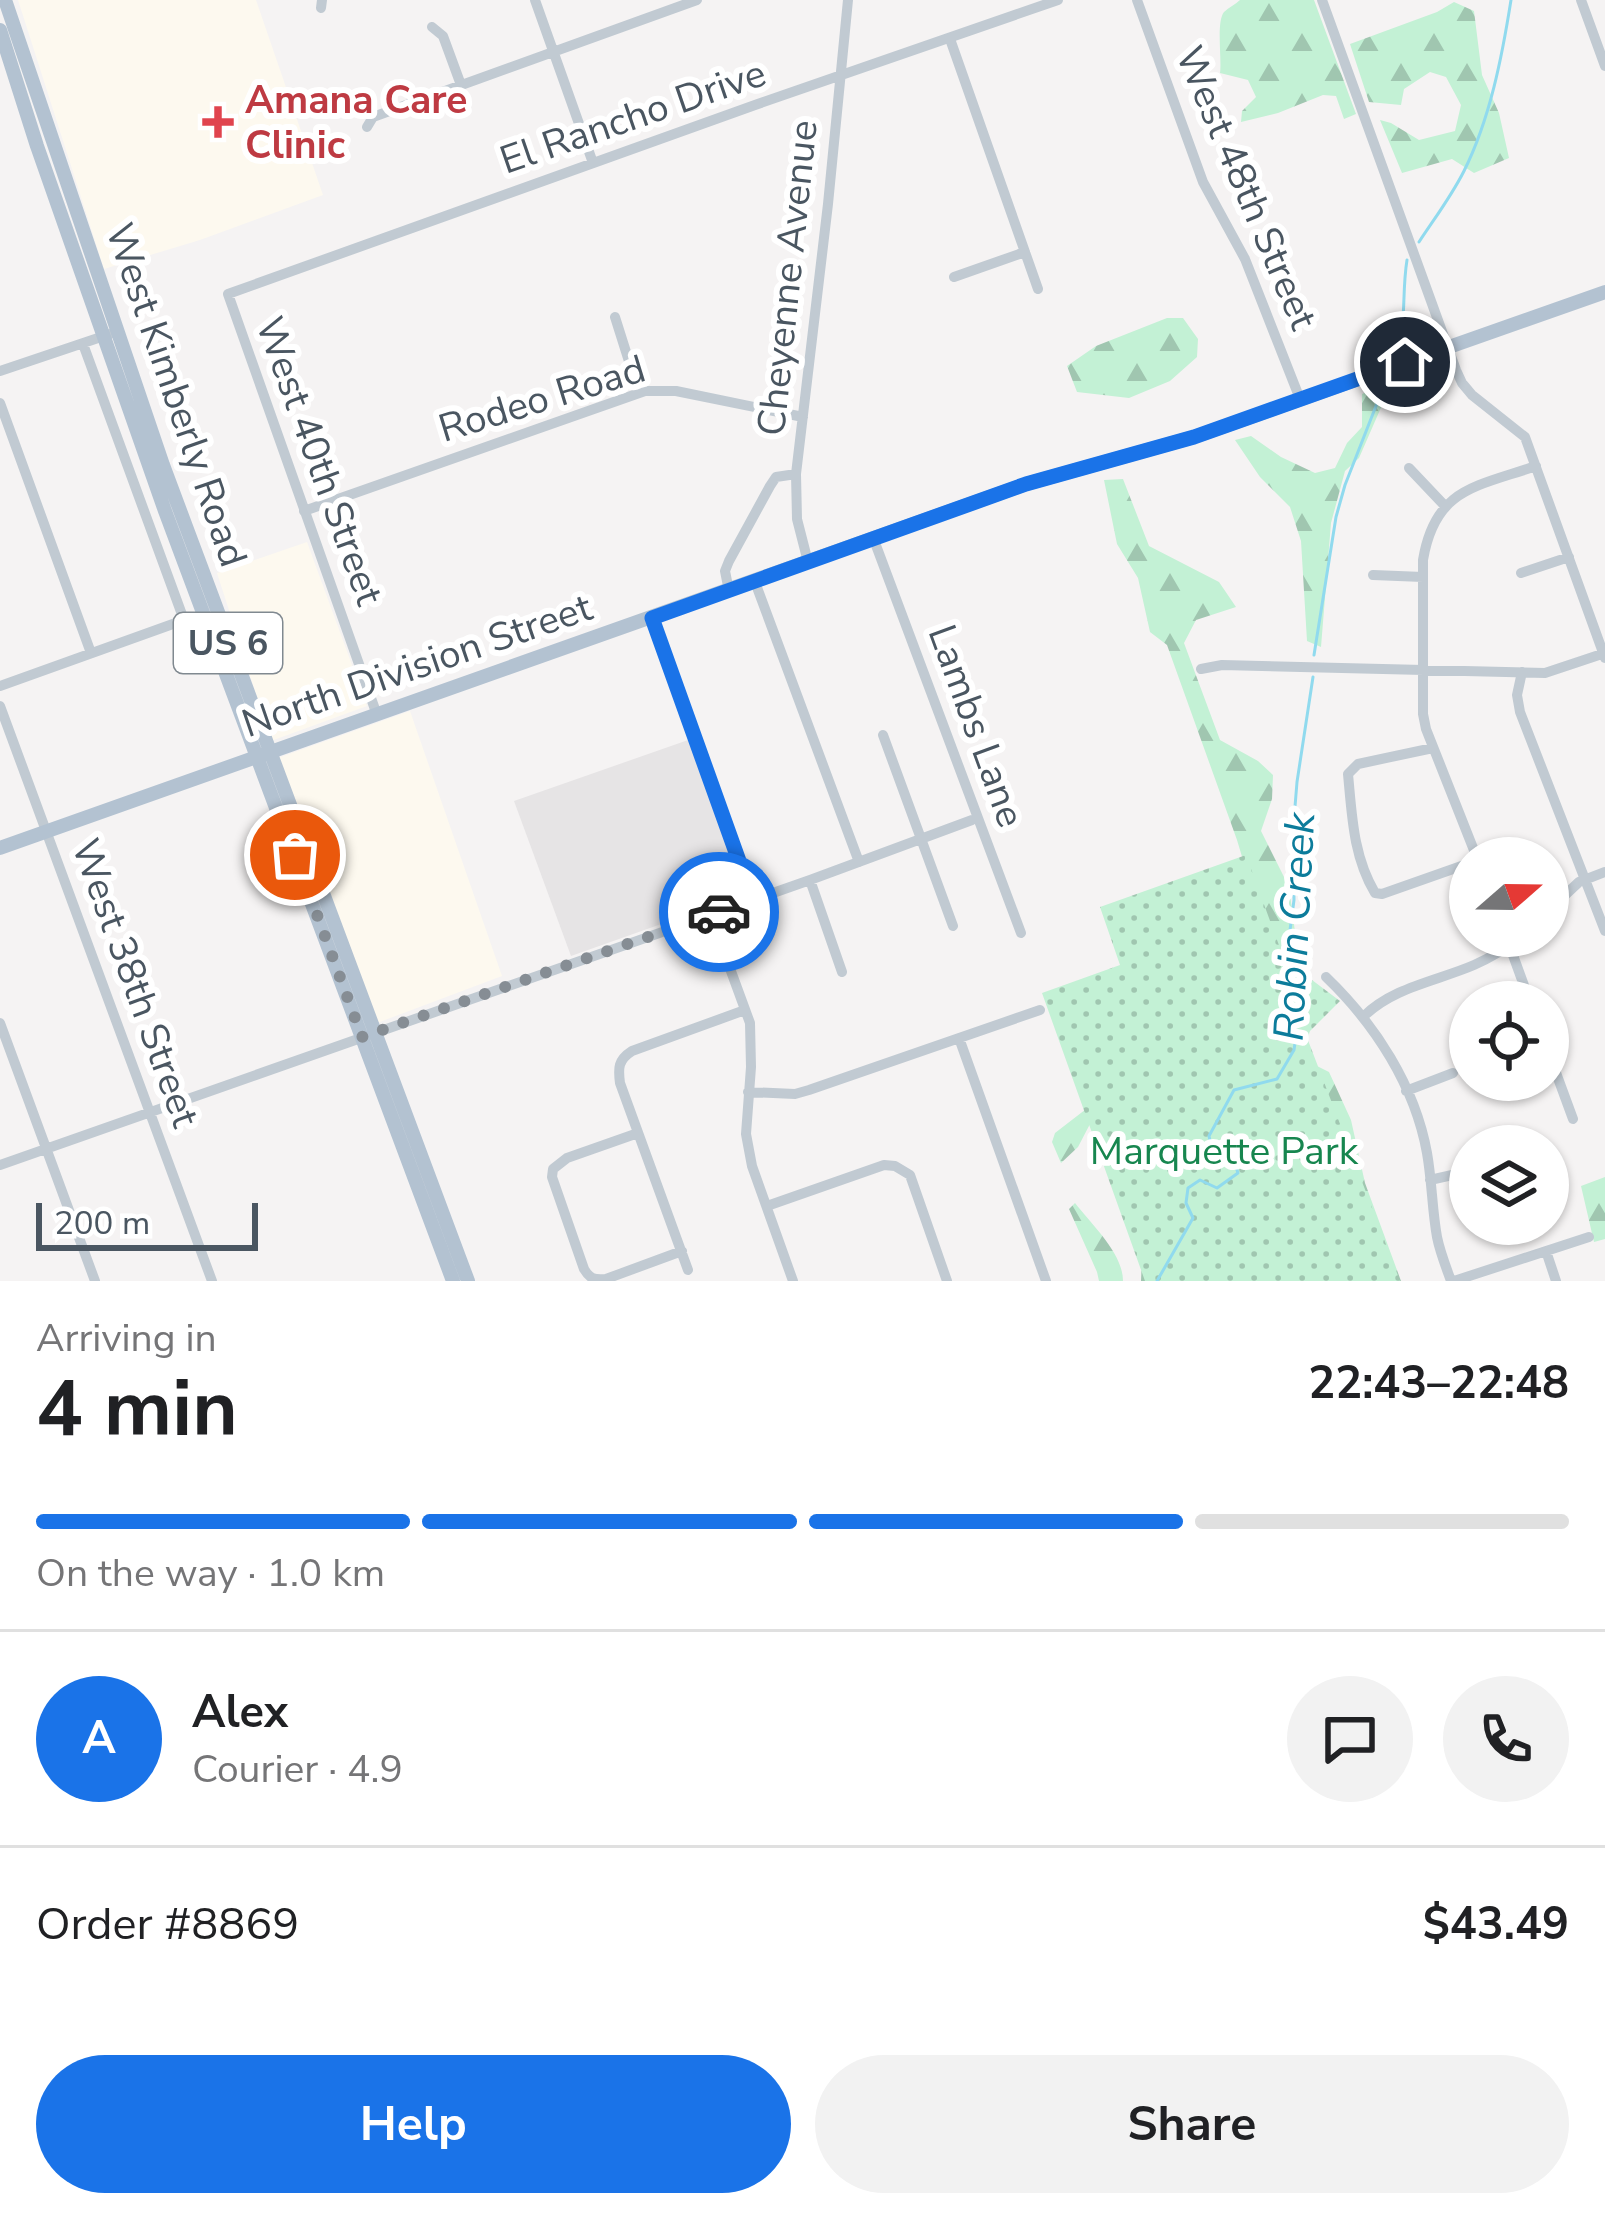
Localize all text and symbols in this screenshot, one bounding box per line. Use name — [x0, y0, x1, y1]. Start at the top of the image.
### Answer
street label: West 48th Street — [1162, 38, 1330, 338]
street label: El Rancho Drive — [493, 47, 773, 187]
place label: Amana Care Clinic — [245, 74, 467, 172]
marker: Amana Care Clinic — [202, 106, 234, 138]
street label: Cheyenne Avenue — [745, 117, 831, 439]
street label: West Kimberly Road — [92, 216, 260, 574]
street label: West 40th Street — [242, 310, 396, 613]
pin — [1354, 311, 1456, 413]
icon: home — [1372, 329, 1438, 395]
street label: Rodeo Road — [432, 342, 652, 456]
street label: North Division Street — [235, 581, 599, 751]
road number: US 6 — [174, 613, 282, 673]
street label: Lambs Lane — [915, 618, 1037, 834]
pin — [244, 804, 346, 906]
water label: Robin Creek — [1261, 810, 1329, 1043]
icon: bag — [262, 822, 328, 888]
street label: West 38th Street — [58, 832, 212, 1135]
north arrow — [1449, 837, 1569, 957]
map controls — [1449, 837, 1569, 1245]
courier — [659, 852, 779, 972]
icon: car — [686, 879, 752, 945]
button: locate — [1449, 981, 1569, 1101]
park label: Marquette Park — [1090, 1125, 1359, 1178]
button: layers — [1449, 1125, 1569, 1245]
scale bar — [36, 1197, 258, 1250]
text: 200 m — [54, 1201, 150, 1246]
text: Arriving in — [36, 1312, 217, 1365]
text: 22:43–22:48 — [1308, 1353, 1569, 1414]
text: 4 min — [36, 1356, 238, 1463]
text: On the way · 1.0 km — [36, 1547, 385, 1600]
button: chat — [1287, 1676, 1413, 1802]
button: phone — [1443, 1676, 1569, 1802]
text: Alex — [192, 1682, 288, 1743]
text: A — [82, 1708, 116, 1769]
text: Courier · 4.9 — [192, 1743, 403, 1796]
text: Order #8869 — [36, 1894, 299, 1955]
text: $43.49 — [1423, 1894, 1569, 1955]
button: Help — [36, 2055, 791, 2193]
button: Share — [815, 2055, 1569, 2193]

